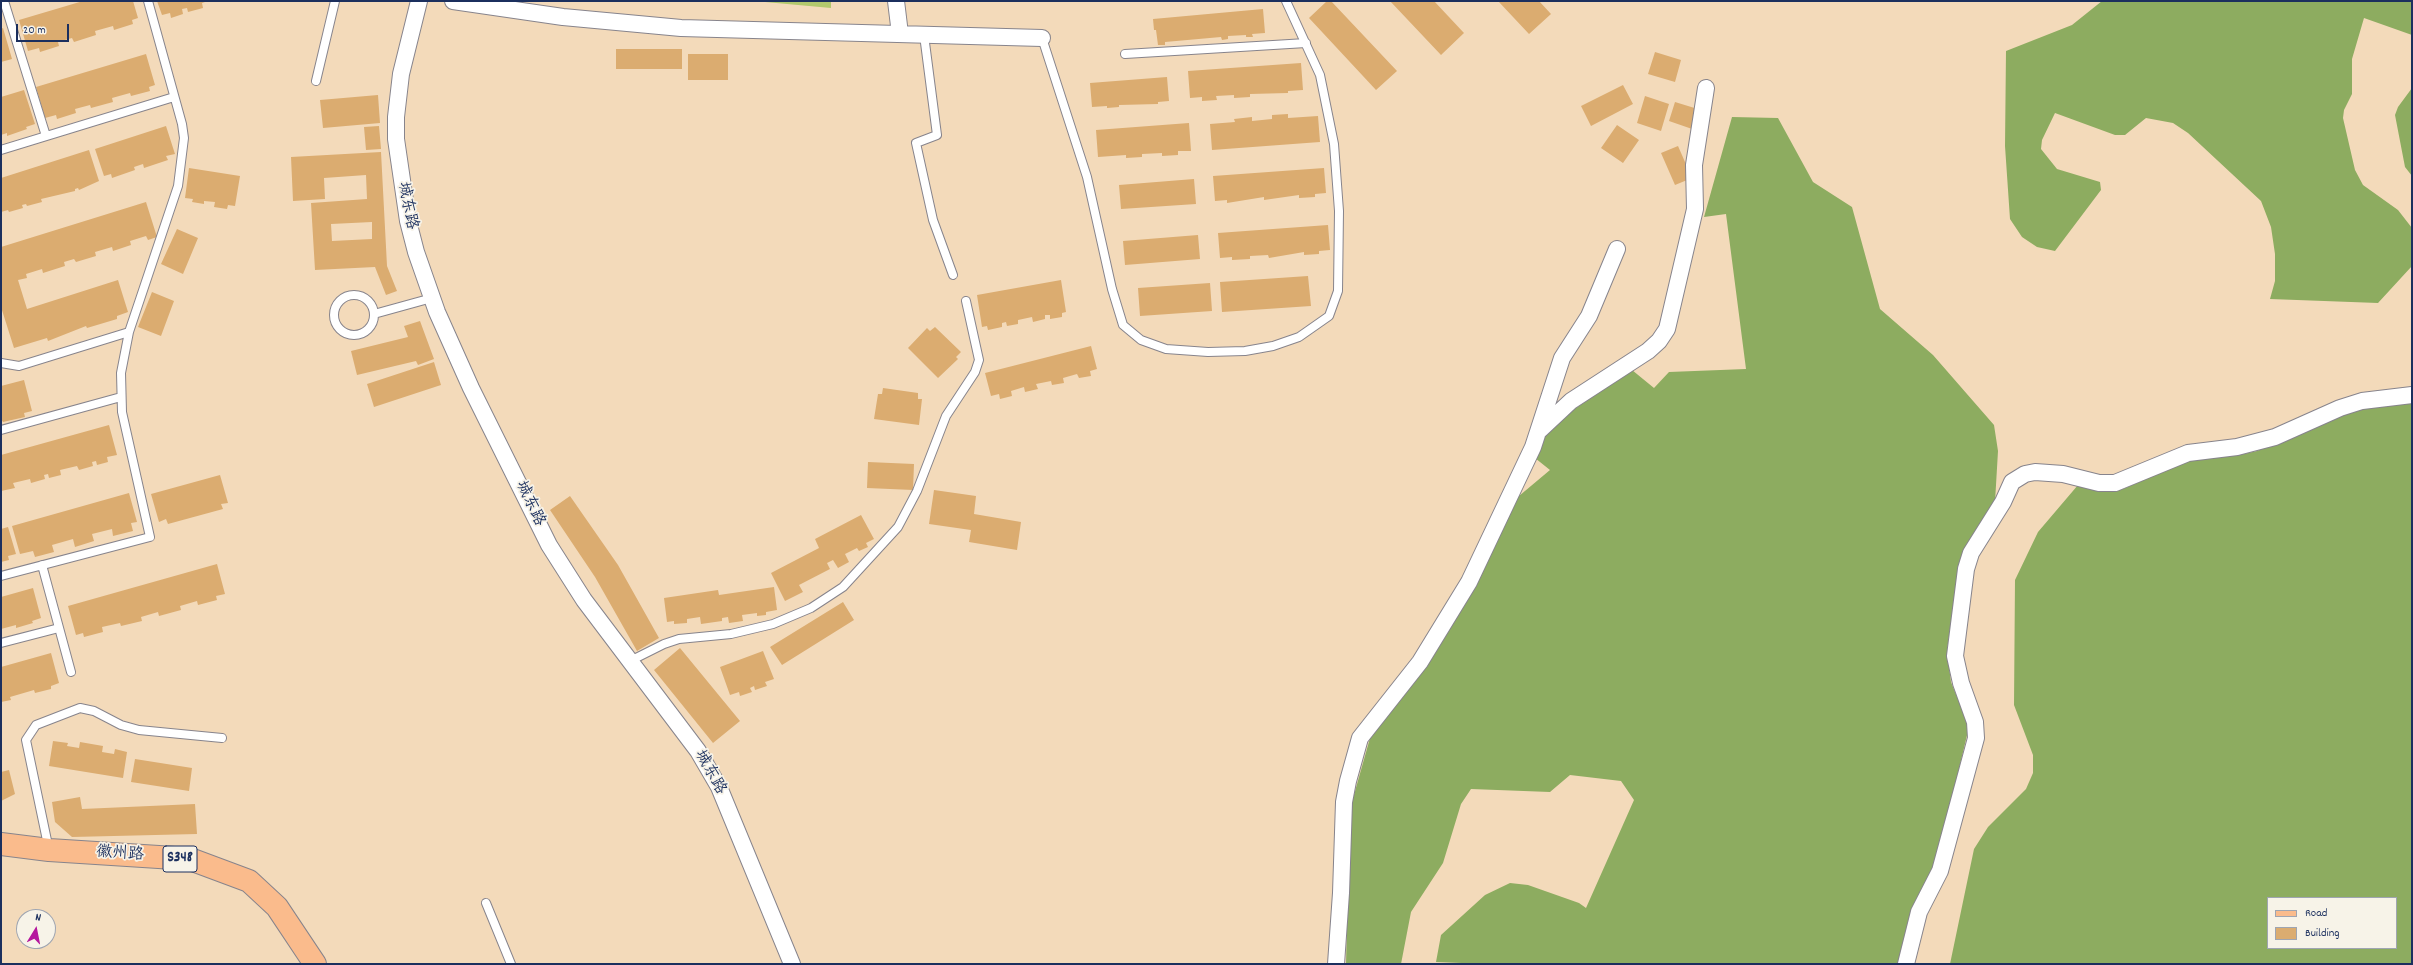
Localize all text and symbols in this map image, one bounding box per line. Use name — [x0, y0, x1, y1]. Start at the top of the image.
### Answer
scale bar — [18, 16, 71, 42]
text: 20 m — [23, 22, 46, 39]
street label: 城东路 — [392, 181, 420, 231]
street label: 城东路 — [510, 478, 548, 530]
street label: 城东路 — [689, 747, 729, 799]
street label: 徽州路 — [95, 844, 145, 866]
road number: S348 — [163, 846, 197, 872]
legend — [2267, 897, 2397, 949]
text: Road — [2305, 905, 2327, 922]
north arrow — [16, 909, 56, 949]
text: N — [34, 910, 42, 927]
text: Building — [2305, 925, 2340, 942]

